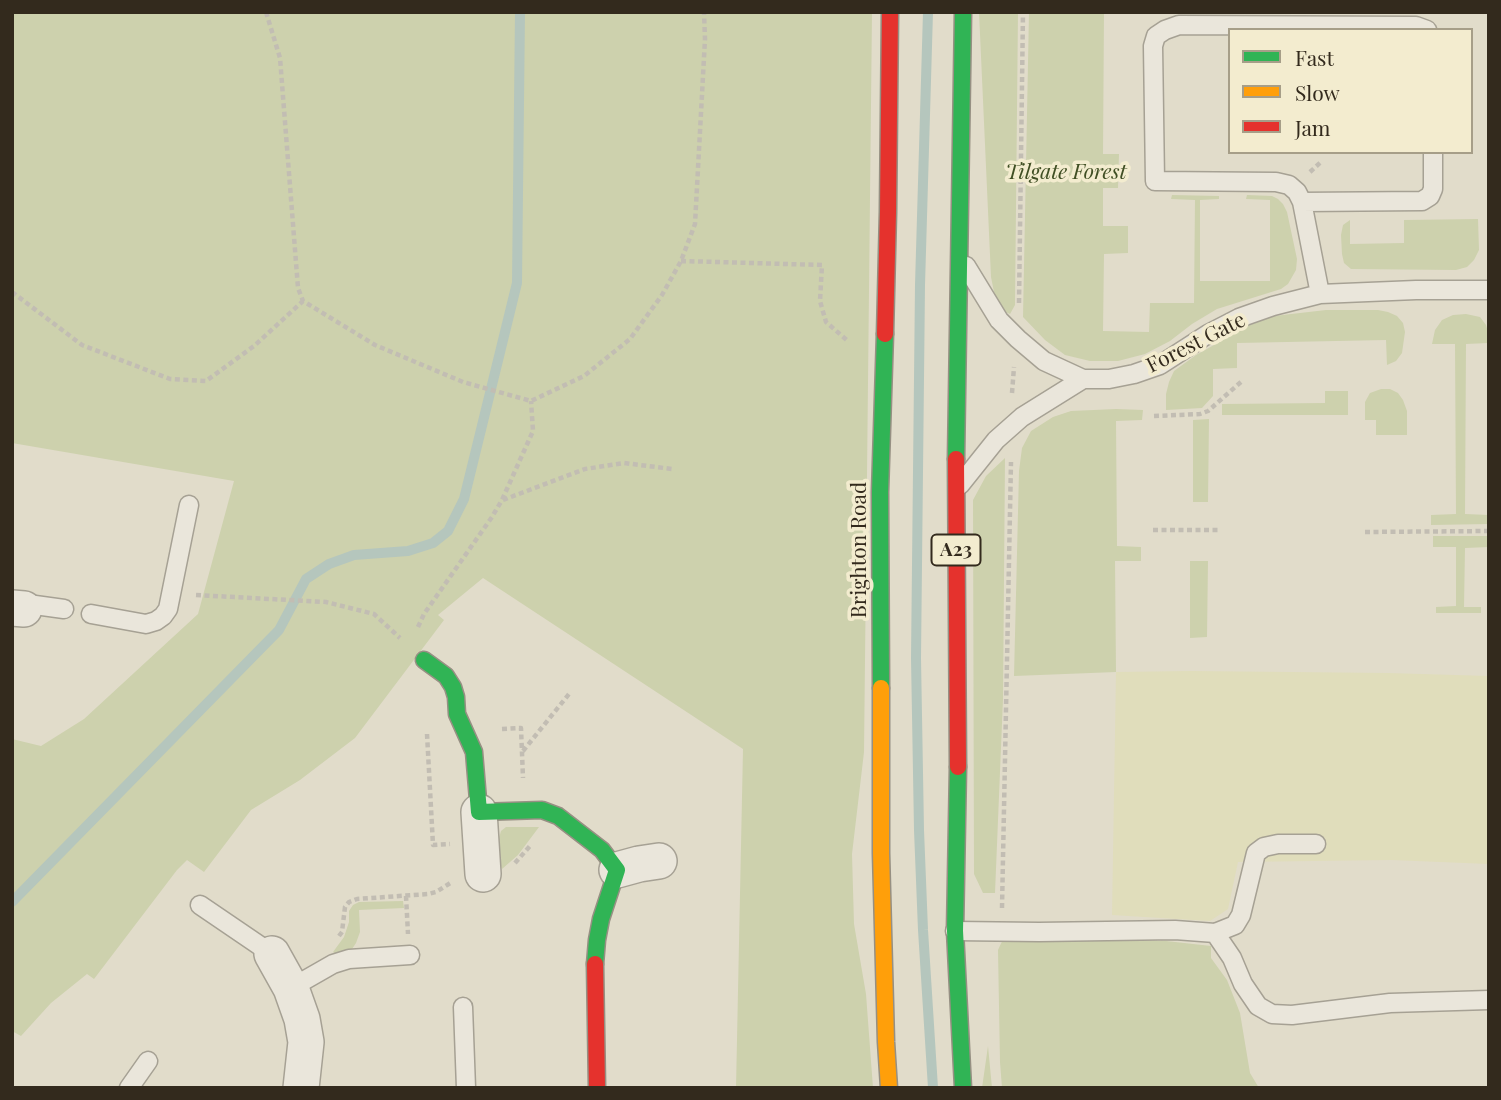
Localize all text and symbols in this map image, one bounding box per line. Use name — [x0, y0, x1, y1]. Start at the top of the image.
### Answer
legend — [1228, 28, 1473, 154]
text: Fast — [1295, 43, 1334, 71]
text: Slow — [1295, 78, 1340, 106]
text: Jam — [1295, 113, 1331, 141]
park label: Tilgate Forest — [1006, 159, 1126, 185]
street label: Forest Gate — [1142, 307, 1250, 379]
street label: Brighton Road — [846, 482, 872, 618]
road number: A23 — [932, 534, 981, 566]

